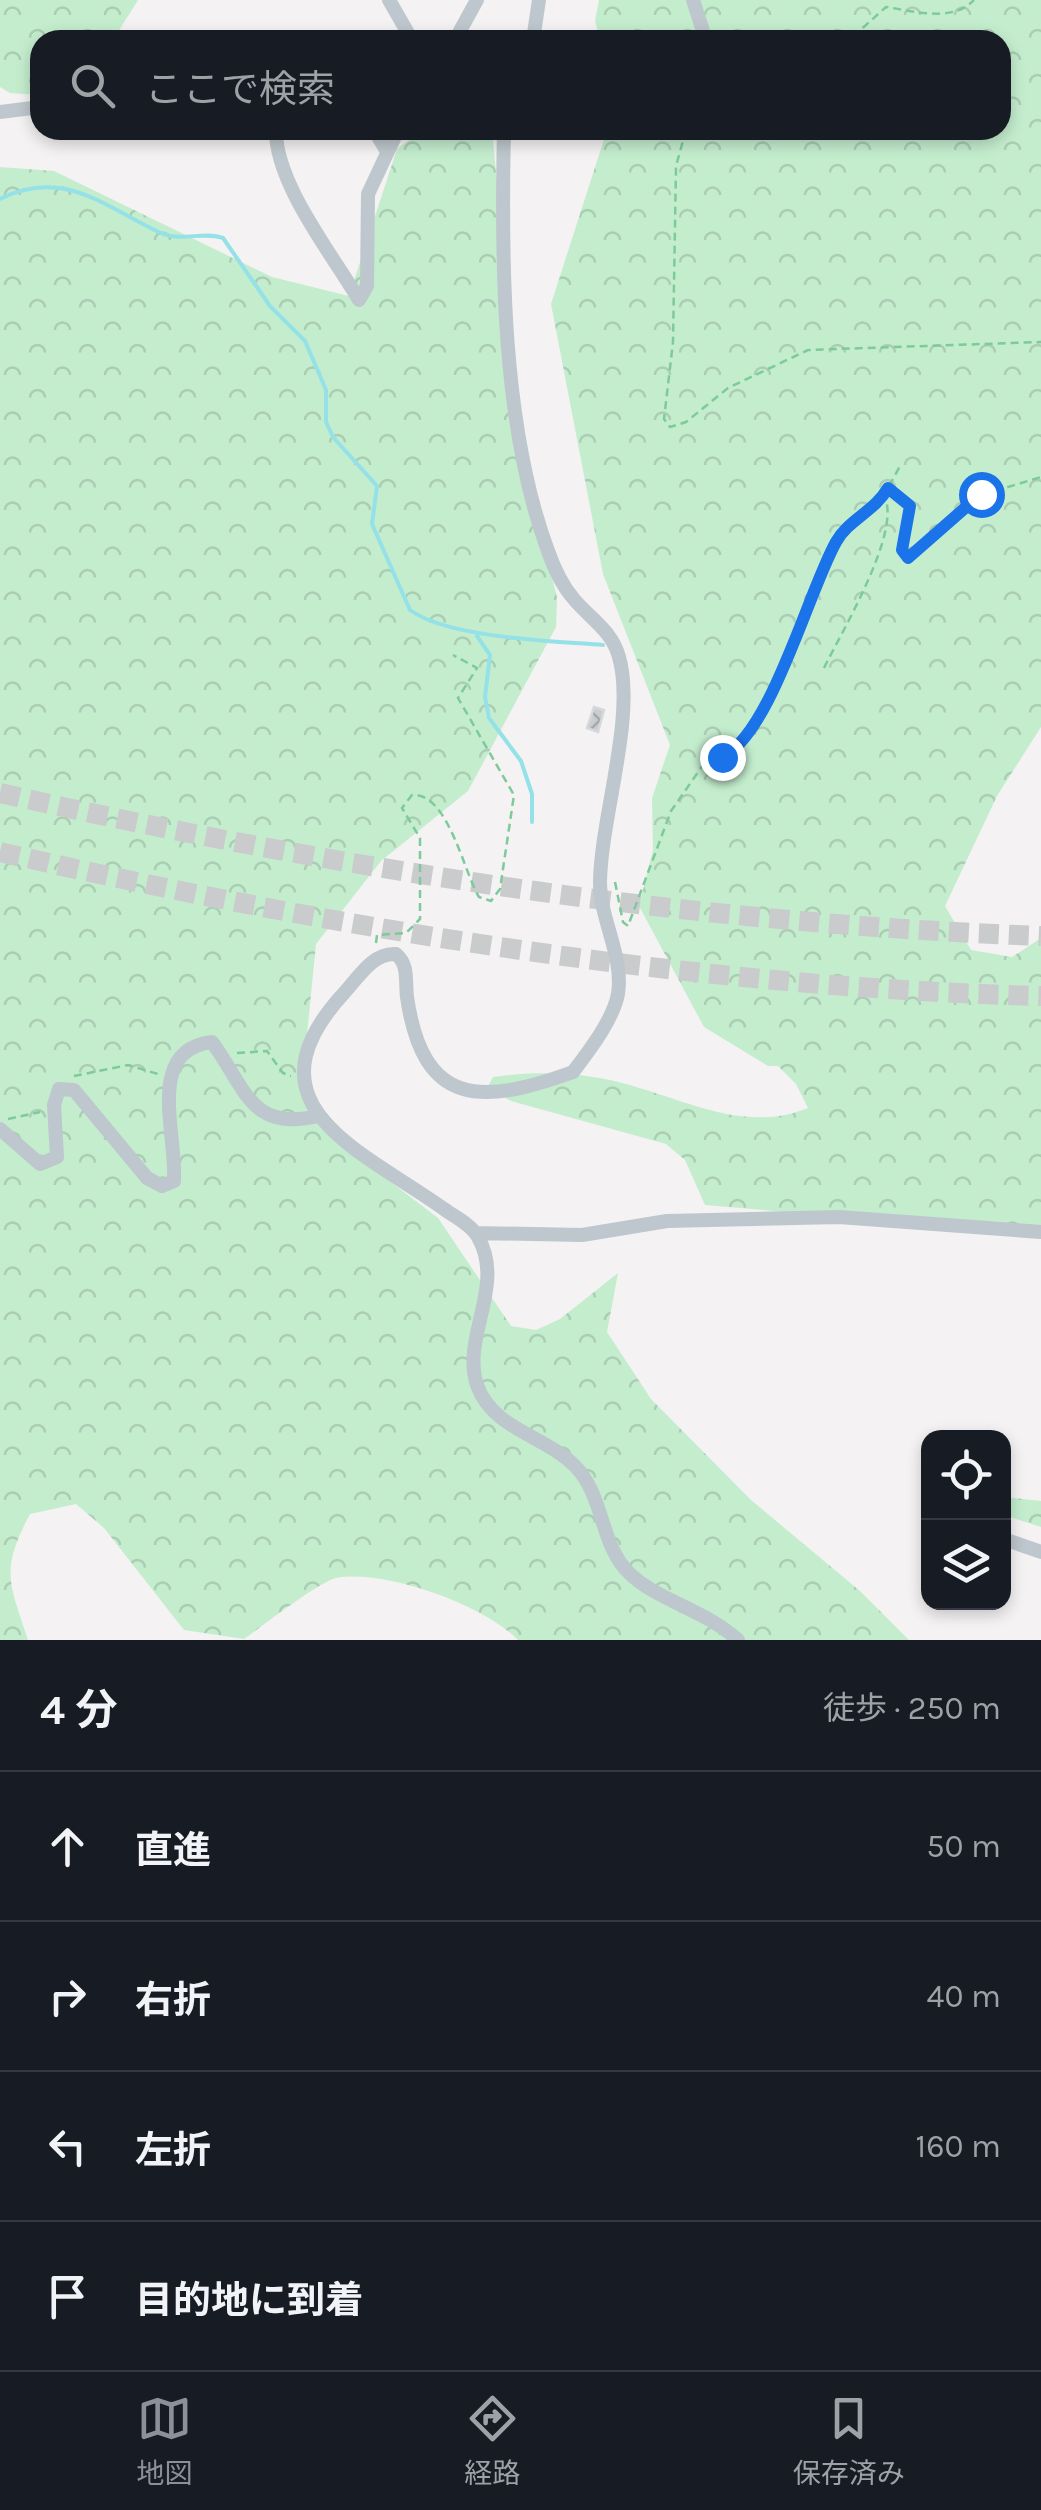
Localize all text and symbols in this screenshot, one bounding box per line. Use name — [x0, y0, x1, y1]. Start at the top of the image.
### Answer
search box — [30, 30, 1011, 140]
icon: search — [65, 58, 120, 113]
text: ここで検索 — [145, 67, 335, 112]
route start — [959, 472, 1005, 518]
route end — [700, 735, 746, 781]
map controls — [921, 1430, 1011, 1610]
button: locate — [921, 1430, 1011, 1520]
button: layers — [921, 1520, 1011, 1610]
text: 4 分 — [40, 1685, 118, 1735]
text: 徒歩 · 250 m — [823, 1690, 1001, 1727]
icon: ahead — [40, 1819, 95, 1874]
text: 直進 — [135, 1828, 211, 1873]
text: 50 m — [926, 1828, 1001, 1865]
icon: right — [40, 1969, 95, 2024]
text: 右折 — [135, 1978, 211, 2023]
text: 40 m — [927, 1978, 1001, 2015]
icon: left — [40, 2119, 95, 2174]
text: 左折 — [135, 2128, 211, 2173]
text: 160 m — [916, 2128, 1001, 2165]
icon: arrive — [40, 2269, 95, 2324]
text: 目的地に到着 — [135, 2278, 363, 2323]
tab: 地図 — [136, 2391, 192, 2491]
tab: 経路 — [464, 2391, 521, 2491]
tab: 保存済み — [793, 2391, 905, 2491]

